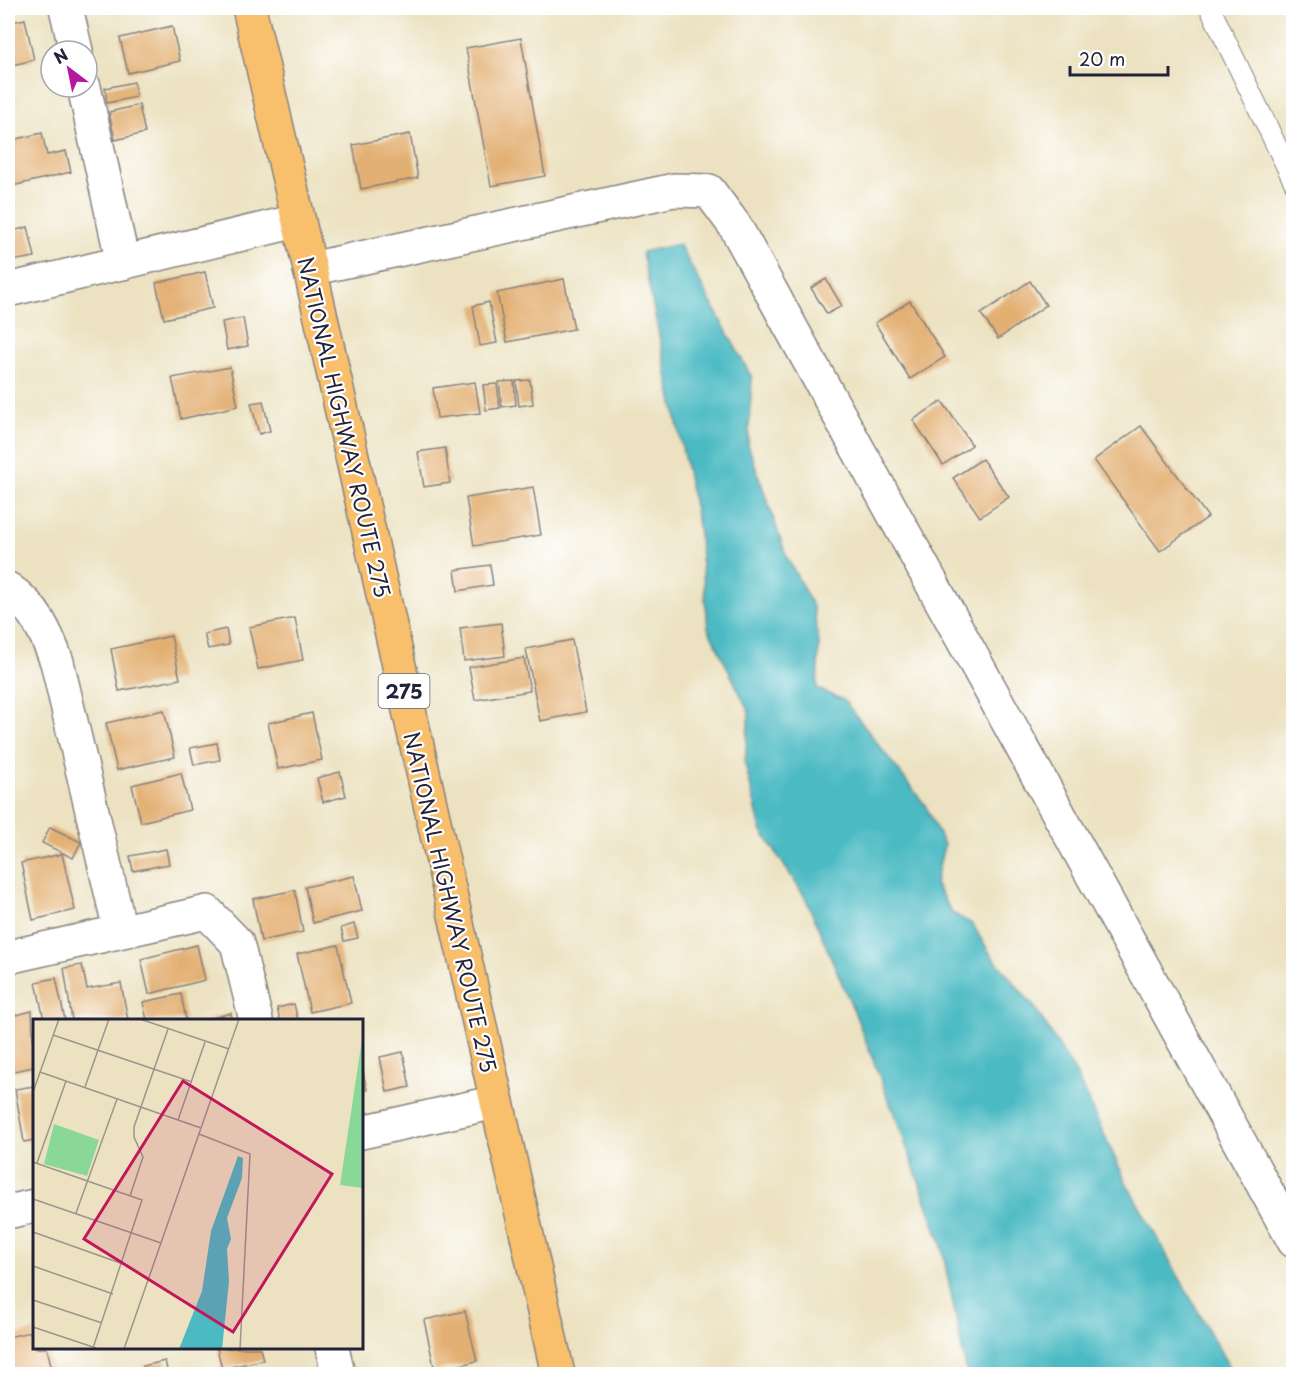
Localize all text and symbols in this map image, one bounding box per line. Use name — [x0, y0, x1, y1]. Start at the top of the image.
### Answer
north arrow — [39, 39, 99, 99]
scale bar — [1070, 39, 1168, 77]
text: N — [49, 42, 72, 69]
text: 20 m — [1079, 45, 1125, 72]
street label: NATIONAL HIGHWAY ROUTE 275 — [290, 253, 400, 601]
road number: 275 — [378, 674, 430, 708]
street label: NATIONAL HIGHWAY ROUTE 275 — [396, 728, 506, 1076]
inset map — [33, 1019, 363, 1349]

